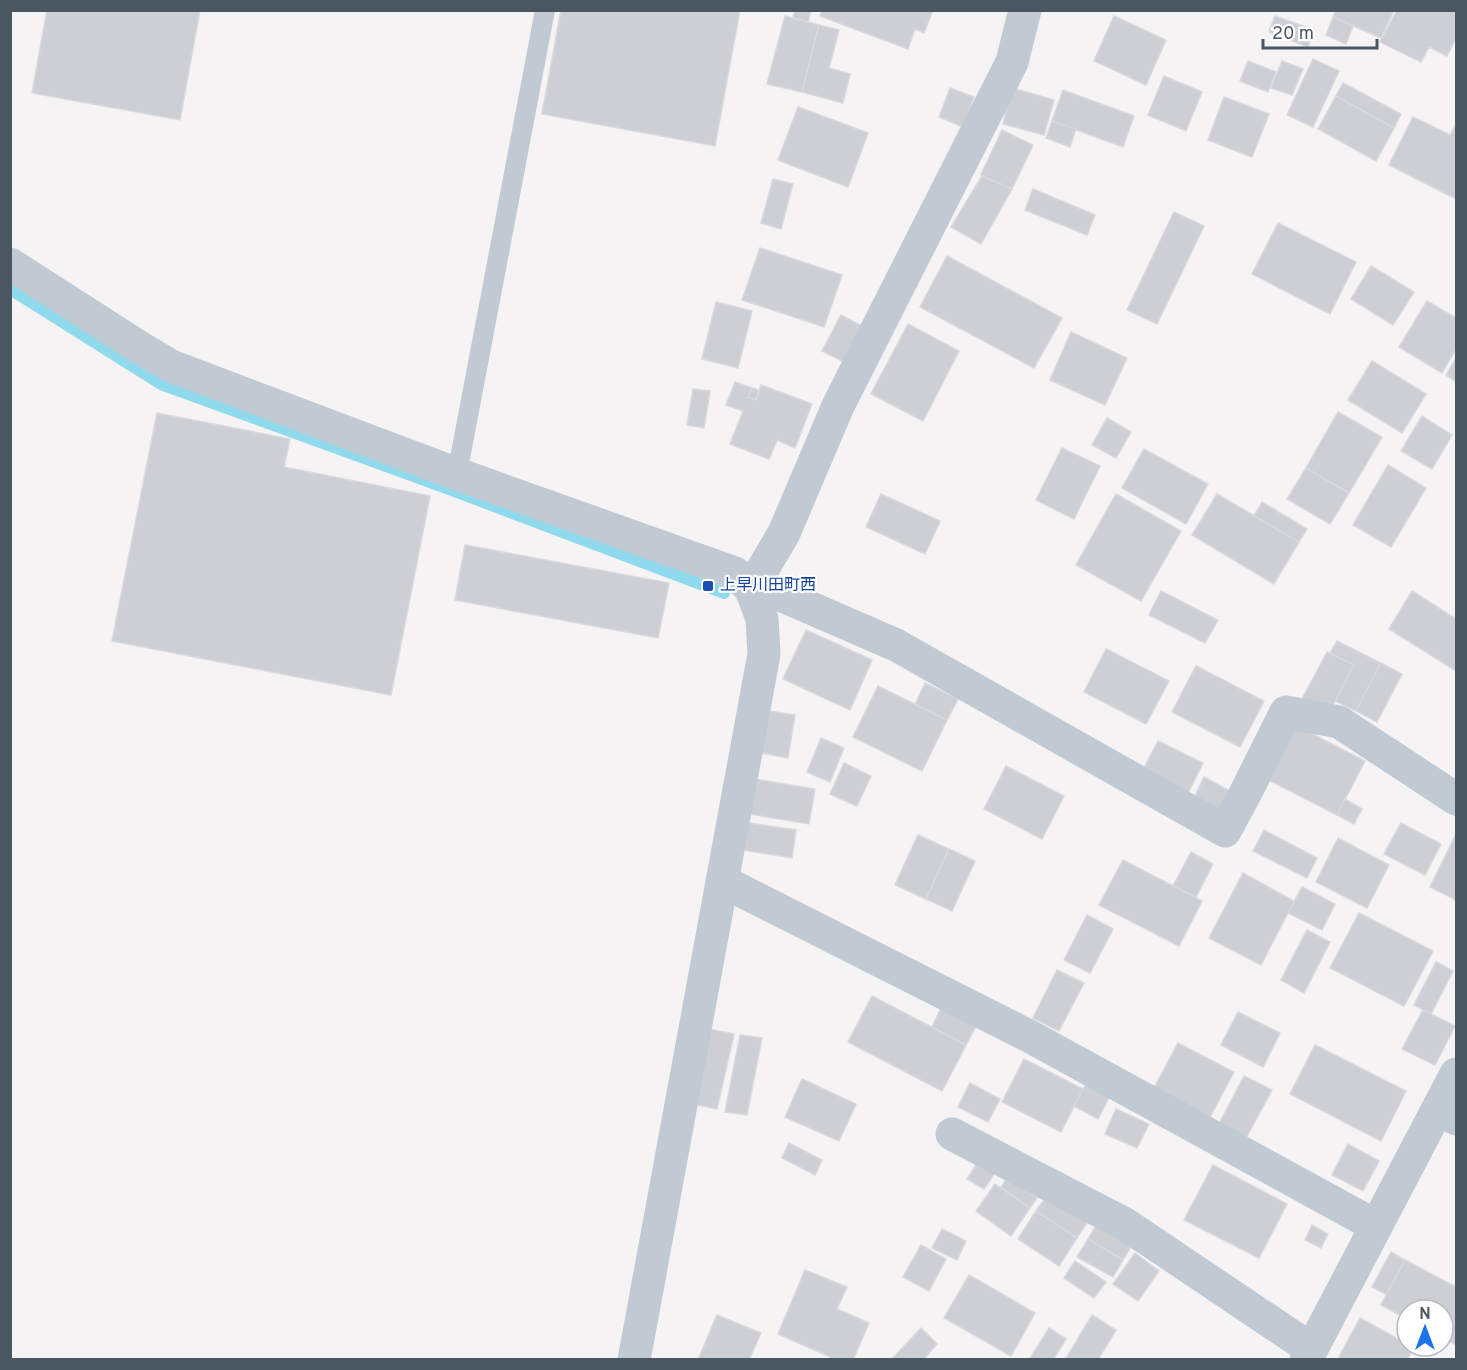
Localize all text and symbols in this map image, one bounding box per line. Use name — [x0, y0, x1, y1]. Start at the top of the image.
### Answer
scale bar — [1263, 12, 1377, 50]
text: 20 m — [1272, 23, 1314, 46]
place label: 上早川田町西 — [720, 576, 816, 596]
marker: 上早川田町西 — [701, 579, 715, 593]
north arrow — [1395, 1298, 1455, 1358]
text: N — [1419, 1305, 1431, 1325]

